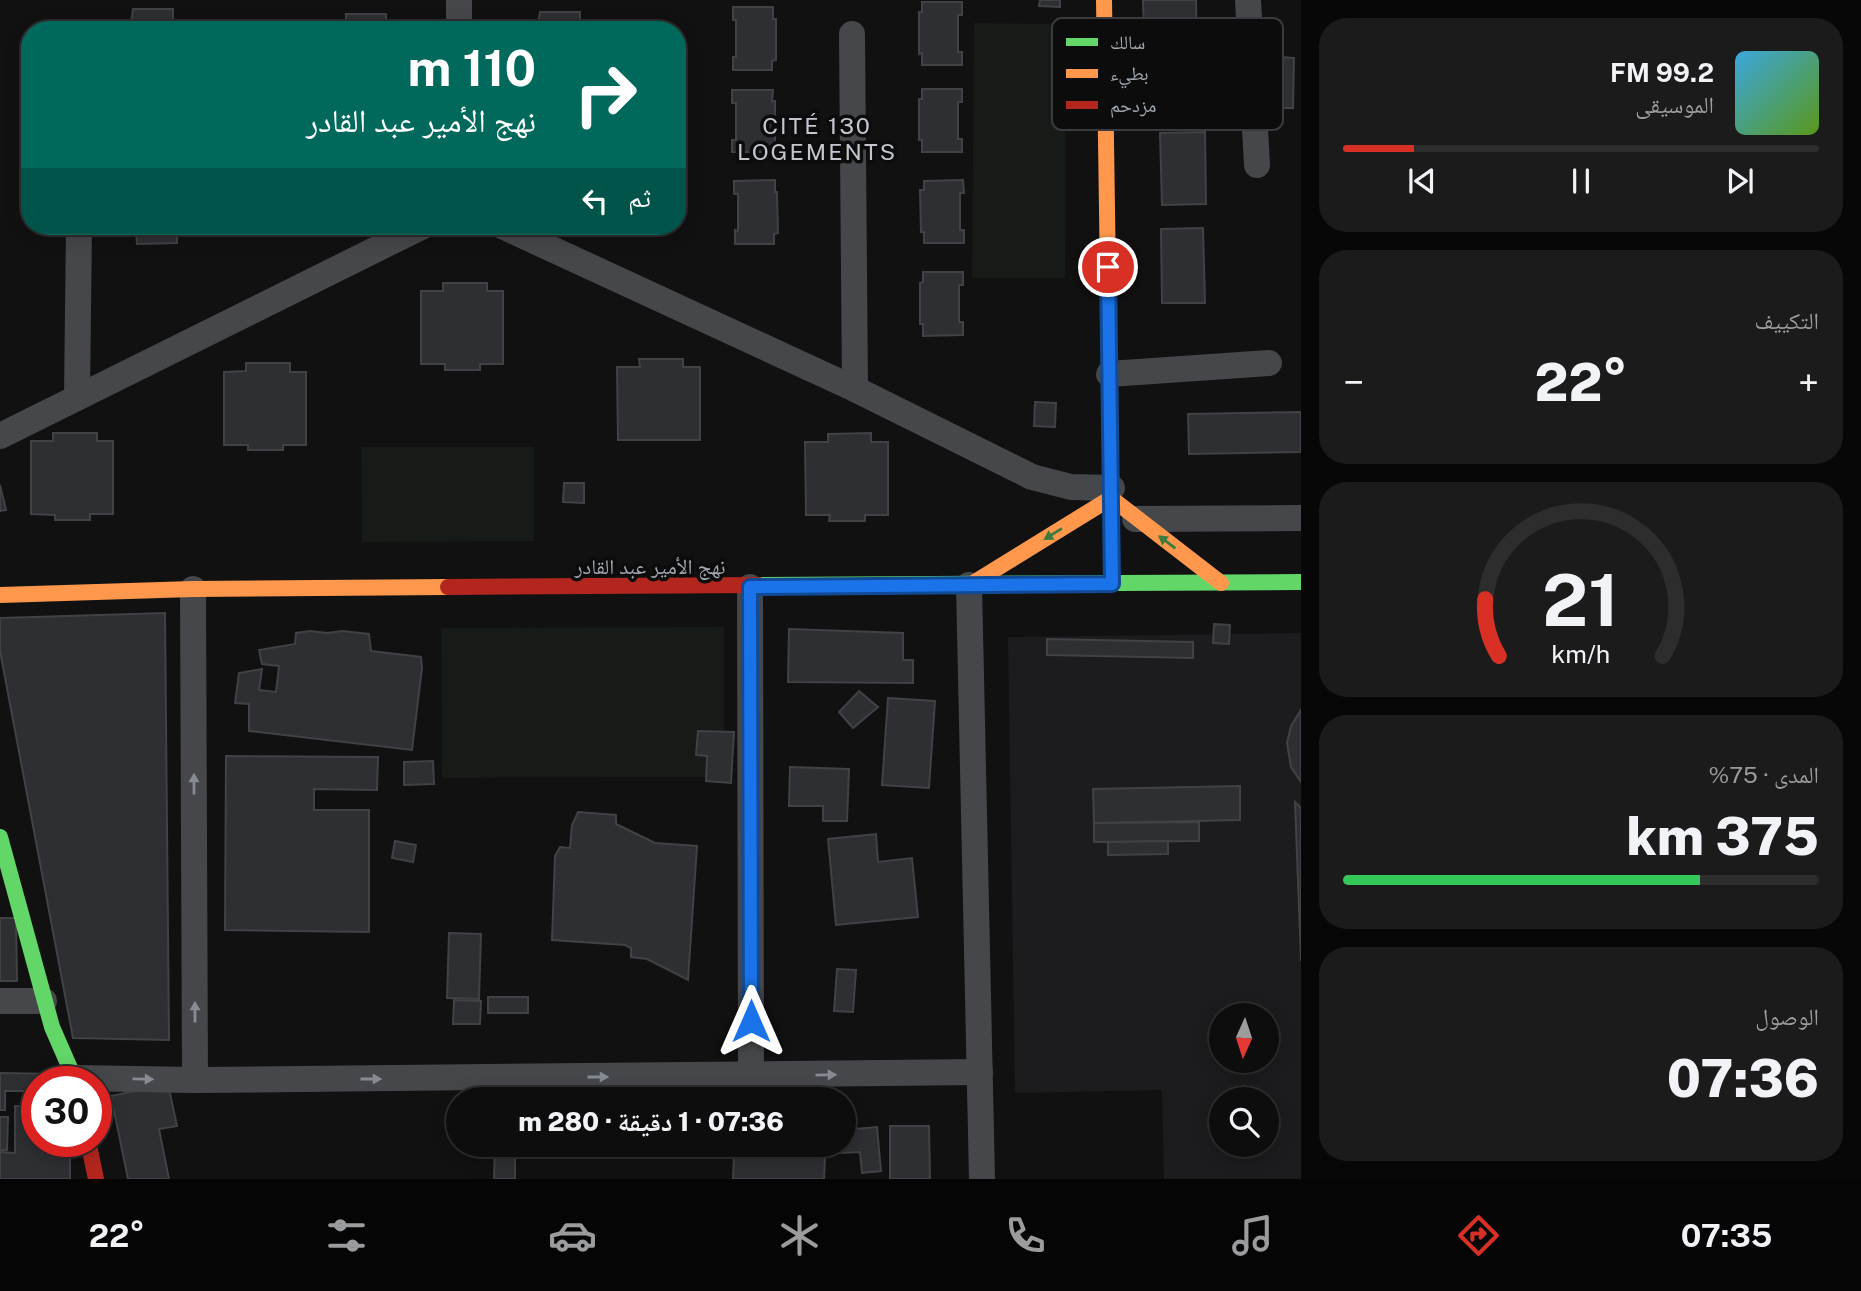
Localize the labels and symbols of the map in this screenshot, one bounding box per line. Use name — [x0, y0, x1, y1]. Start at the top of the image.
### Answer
legend — [1052, 18, 1283, 130]
text: سالك — [1110, 31, 1145, 53]
text: بطيء — [1110, 62, 1149, 89]
text: مزدحم — [1110, 94, 1156, 118]
district label: CITÉ 130 LOGEMENTS — [737, 112, 897, 165]
pin — [1078, 237, 1138, 297]
one-way arrow — [1044, 527, 1063, 540]
one-way arrow — [1157, 535, 1176, 549]
street label: نهج الأمير عبد القادر — [574, 554, 725, 580]
one-way arrow — [188, 773, 199, 795]
position arrow — [714, 984, 788, 1058]
one-way arrow — [189, 1001, 200, 1023]
north arrow — [1209, 1003, 1279, 1073]
speed limit sign: 30 — [21, 1066, 112, 1157]
one-way arrow — [815, 1069, 837, 1080]
one-way arrow — [587, 1071, 609, 1083]
one-way arrow — [133, 1073, 155, 1085]
one-way arrow — [360, 1073, 382, 1085]

